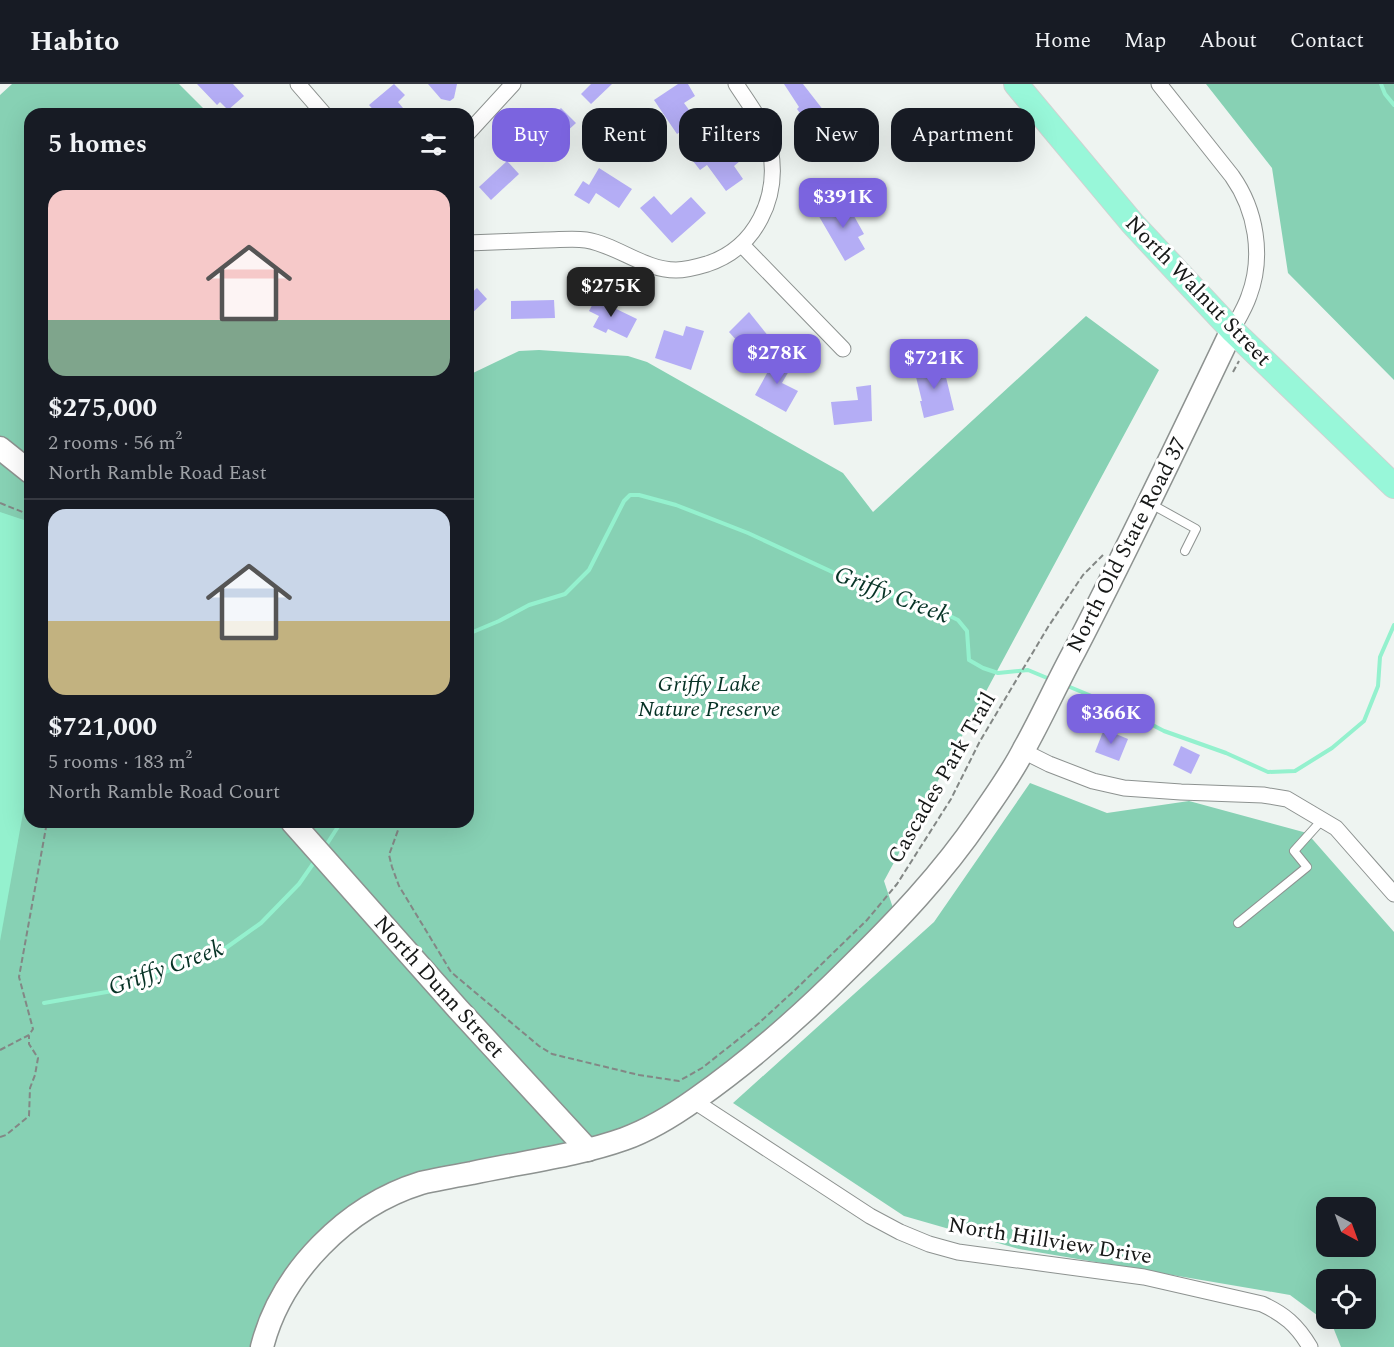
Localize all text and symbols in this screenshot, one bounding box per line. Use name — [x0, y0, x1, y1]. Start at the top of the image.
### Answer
text: Habito — [30, 20, 119, 63]
text: Home — [1034, 25, 1091, 57]
text: Map — [1124, 25, 1166, 57]
text: About — [1199, 25, 1257, 57]
text: Contact — [1290, 25, 1364, 57]
chip: Buy — [492, 108, 570, 162]
chip: Rent — [582, 108, 667, 162]
chip: Filters — [679, 108, 782, 162]
chip: New — [794, 108, 879, 162]
chip: Apartment — [891, 108, 1035, 162]
text: 5 homes — [48, 124, 147, 164]
icon: filters — [417, 128, 450, 161]
pin: $391K — [801, 178, 885, 229]
text: $391K — [813, 182, 873, 212]
street label: North Walnut Street — [1117, 208, 1279, 374]
icon: home — [195, 229, 303, 337]
pin: $275K — [569, 267, 653, 318]
text: $275K — [581, 271, 641, 301]
pin: $278K — [735, 334, 819, 385]
text: $278K — [747, 338, 807, 368]
pin: $721K — [892, 339, 976, 390]
text: $721K — [904, 343, 964, 373]
text: $275,000 — [48, 388, 157, 428]
text: 2 rooms · 56 m² — [48, 428, 182, 458]
street label: North Old State Road 37 — [1058, 432, 1196, 658]
text: North Ramble Road East — [48, 458, 267, 488]
icon: home — [195, 548, 303, 656]
water label: Griffy Creek — [829, 557, 955, 633]
park label: Griffy Lake Nature Preserve — [638, 668, 780, 726]
street label: Cascades Park Trail — [879, 686, 1005, 870]
pin: $366K — [1069, 694, 1153, 745]
text: $366K — [1081, 698, 1141, 728]
text: $721,000 — [48, 707, 157, 747]
text: 5 rooms · 183 m² — [48, 747, 192, 777]
text: North Ramble Road Court — [48, 777, 280, 807]
street label: North Dunn Street — [366, 908, 512, 1066]
water label: Griffy Creek — [103, 930, 229, 1006]
north arrow — [1316, 1197, 1376, 1257]
map controls — [1316, 1197, 1376, 1329]
street label: North Hillview Drive — [946, 1209, 1154, 1273]
button: locate — [1316, 1269, 1376, 1329]

